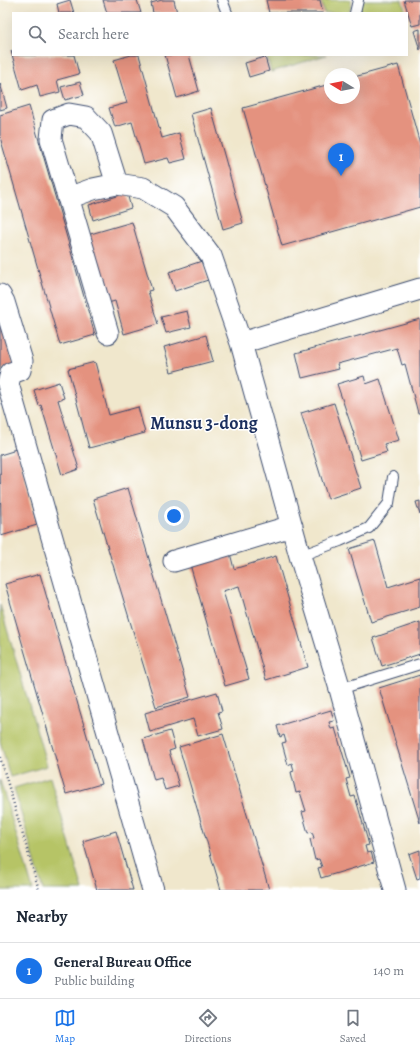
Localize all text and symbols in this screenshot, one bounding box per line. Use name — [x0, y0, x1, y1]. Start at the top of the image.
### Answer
search box — [12, 12, 408, 56]
icon: search — [26, 23, 48, 45]
text: Search here — [58, 24, 129, 44]
north arrow — [324, 68, 360, 104]
pin: 1 — [328, 143, 354, 176]
district label: Munsu 3-dong — [150, 411, 259, 435]
your location — [164, 506, 184, 526]
text: Nearby — [16, 905, 67, 928]
text: General Bureau Office — [54, 952, 192, 972]
text: 1 — [27, 962, 31, 979]
text: 140 m — [373, 962, 404, 979]
text: Public building — [54, 972, 134, 989]
tab: Map — [54, 1007, 76, 1046]
tab: Directions — [184, 1007, 232, 1046]
tab: Saved — [340, 1007, 366, 1046]

